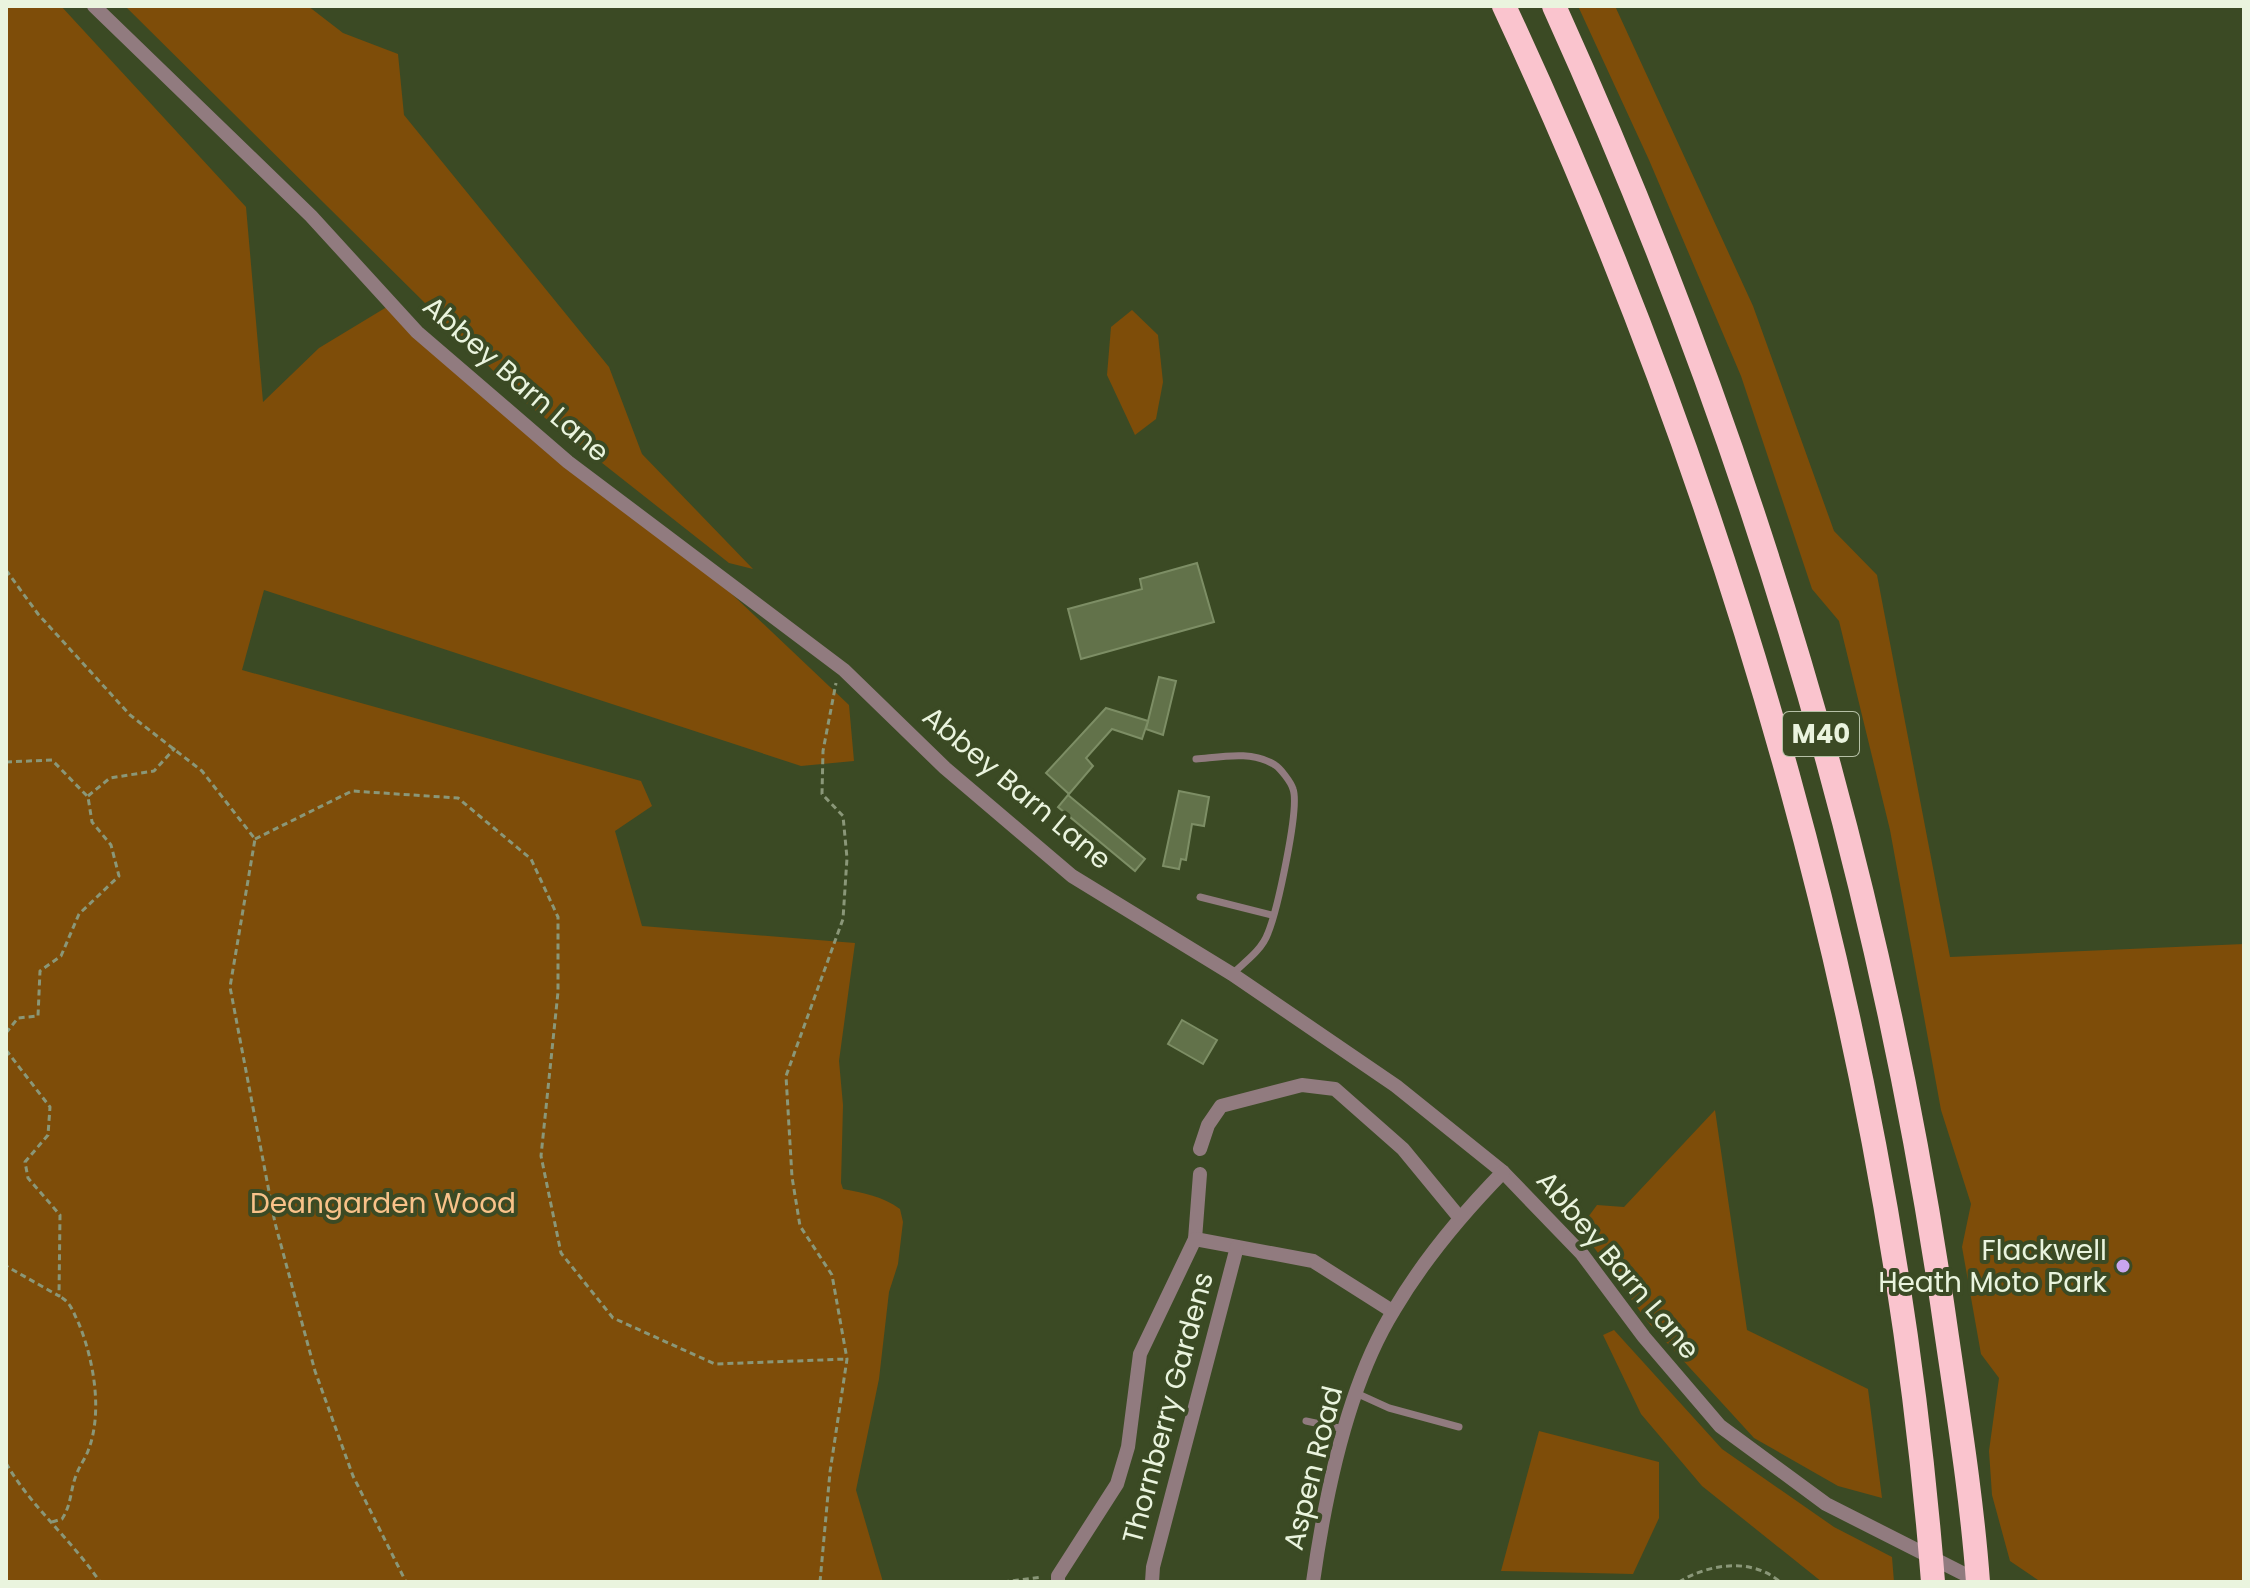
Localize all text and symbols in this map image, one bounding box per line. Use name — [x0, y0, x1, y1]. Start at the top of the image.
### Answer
street label: Abbey Barn Lane — [414, 287, 618, 471]
street label: Abbey Barn Lane — [914, 697, 1120, 879]
road number: M40 — [1783, 712, 1859, 756]
street label: Abbey Barn Lane — [1527, 1162, 1709, 1368]
park label: Deangarden Wood — [250, 1184, 516, 1223]
place label: Flackwell Heath Moto Park — [1878, 1231, 2108, 1302]
marker: Flackwell Heath Moto Park — [2114, 1257, 2132, 1275]
street label: Thornberry Gardens — [1113, 1268, 1223, 1548]
street label: Aspen Road — [1274, 1382, 1352, 1554]

